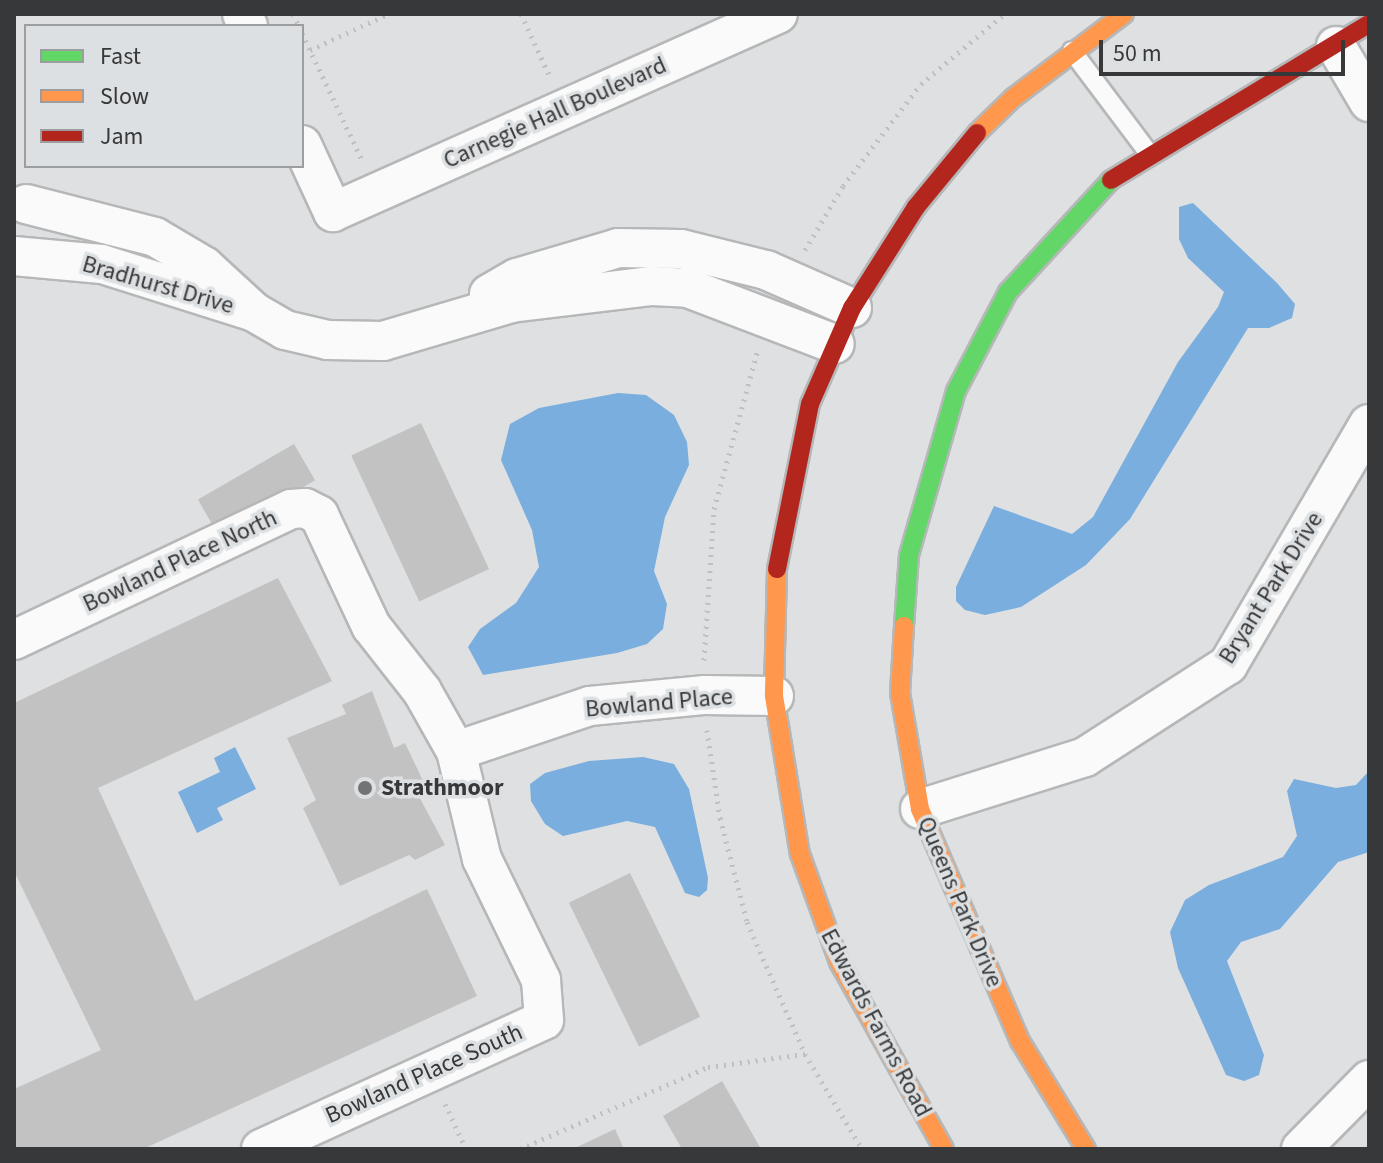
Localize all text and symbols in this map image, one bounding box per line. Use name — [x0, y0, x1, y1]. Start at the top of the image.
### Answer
legend — [24, 24, 304, 168]
scale bar — [1103, 24, 1349, 74]
text: 50 m — [1113, 36, 1162, 71]
text: Fast — [100, 39, 141, 74]
street label: Carnegie Hall Boulevard — [439, 51, 671, 175]
text: Slow — [100, 79, 149, 114]
text: Jam — [100, 119, 144, 154]
street label: Bradhurst Drive — [79, 250, 237, 320]
street label: Bowland Place North — [78, 503, 282, 619]
street label: Bryant Park Drive — [1213, 507, 1329, 669]
street label: Bowland Place — [584, 682, 734, 724]
place label: Strathmoor — [381, 774, 504, 802]
marker: Strathmoor — [356, 779, 374, 797]
street label: Queens Park Drive — [911, 812, 1009, 992]
street label: Edwards Farms Road — [814, 924, 938, 1122]
street label: Bowland Place South — [321, 1018, 527, 1130]

